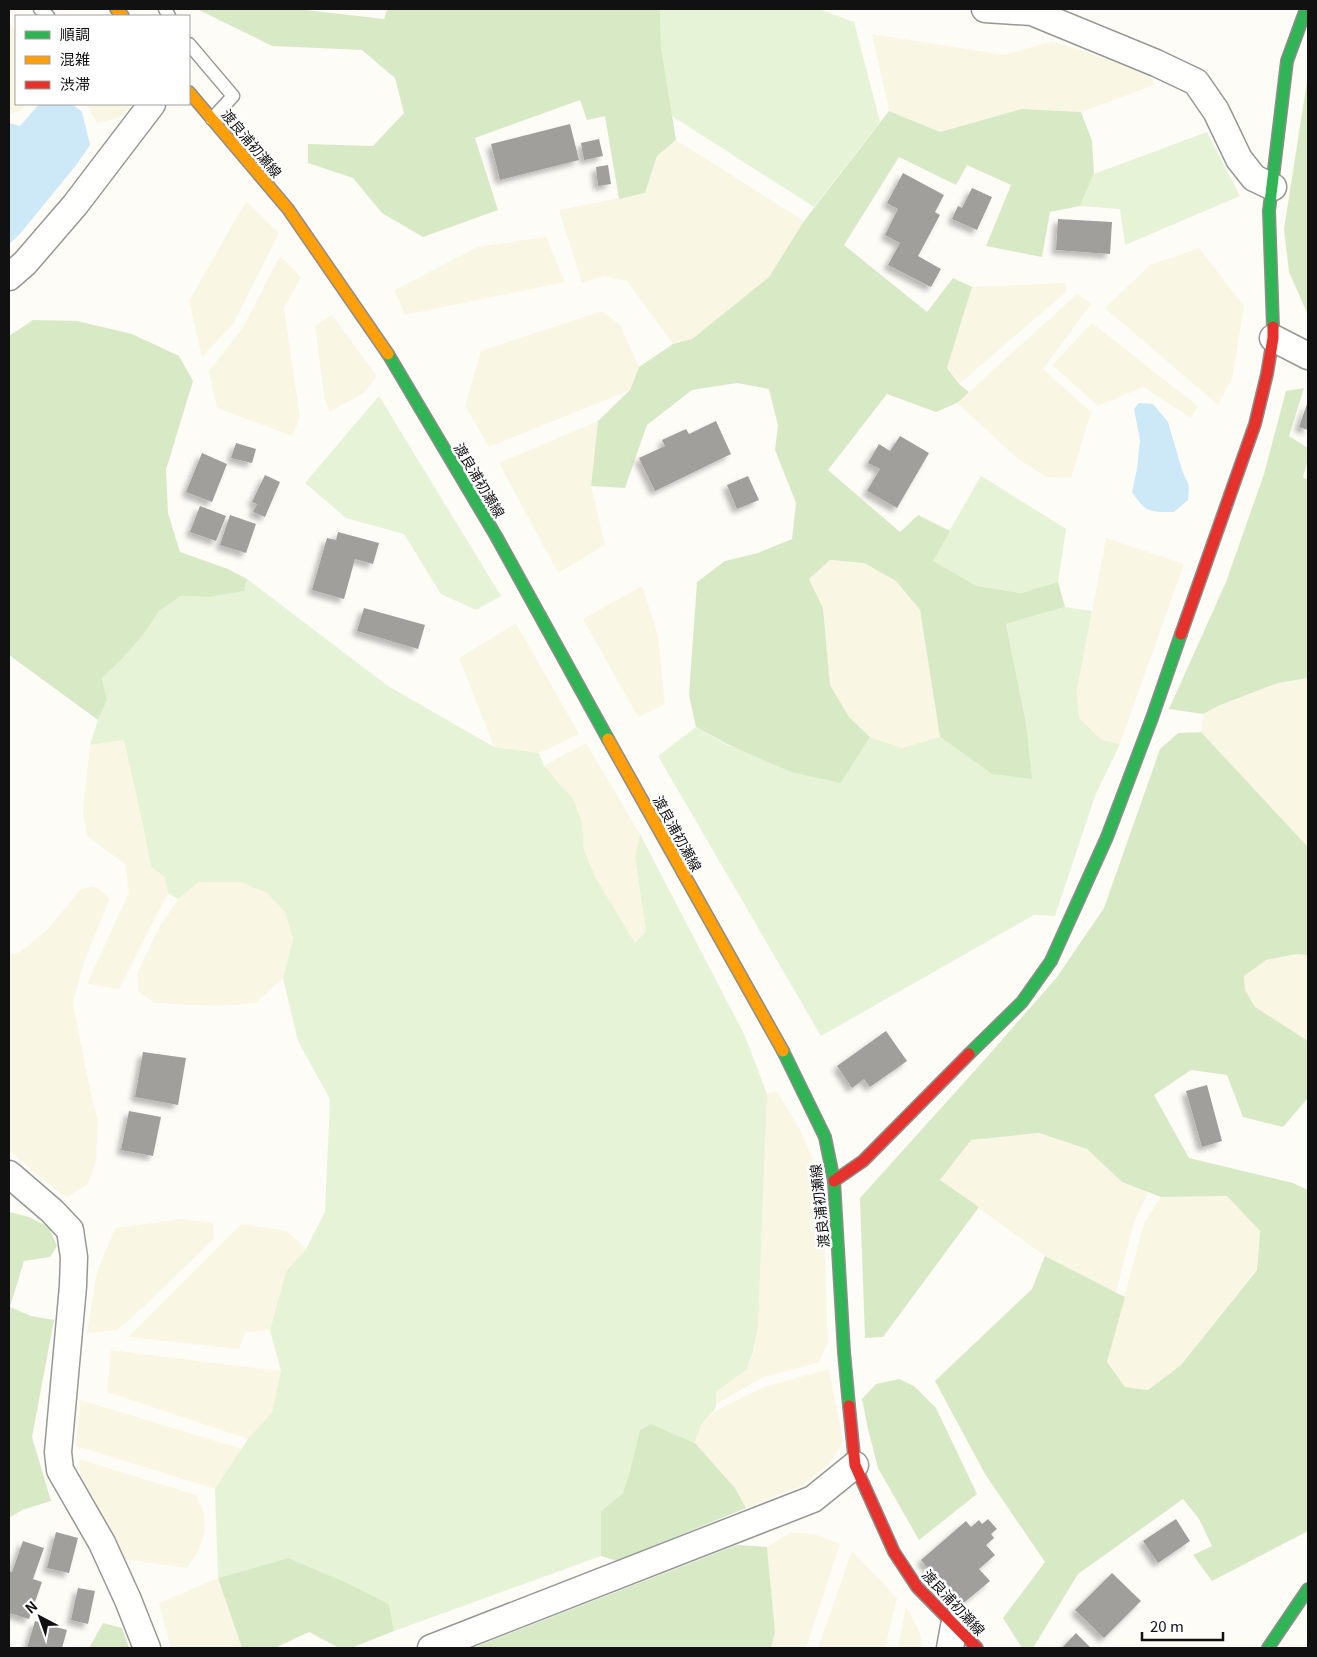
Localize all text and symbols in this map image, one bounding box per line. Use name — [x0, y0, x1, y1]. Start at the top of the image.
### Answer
legend — [15, 15, 190, 105]
text: 順調 — [60, 23, 90, 44]
text: 混雑 — [60, 48, 90, 69]
text: 渋滞 — [60, 73, 90, 94]
street label: 渡良浦初瀬線 — [217, 104, 287, 182]
street label: 渡良浦初瀬線 — [450, 439, 510, 521]
street label: 渡良浦初瀬線 — [649, 791, 707, 875]
street label: 渡良浦初瀬線 — [805, 1163, 833, 1249]
street label: 渡良浦初瀬線 — [918, 1564, 990, 1640]
north arrow — [15, 1592, 65, 1642]
text: N — [20, 1595, 41, 1617]
scale bar — [1142, 1610, 1223, 1642]
text: 20 m — [1150, 1615, 1184, 1636]

